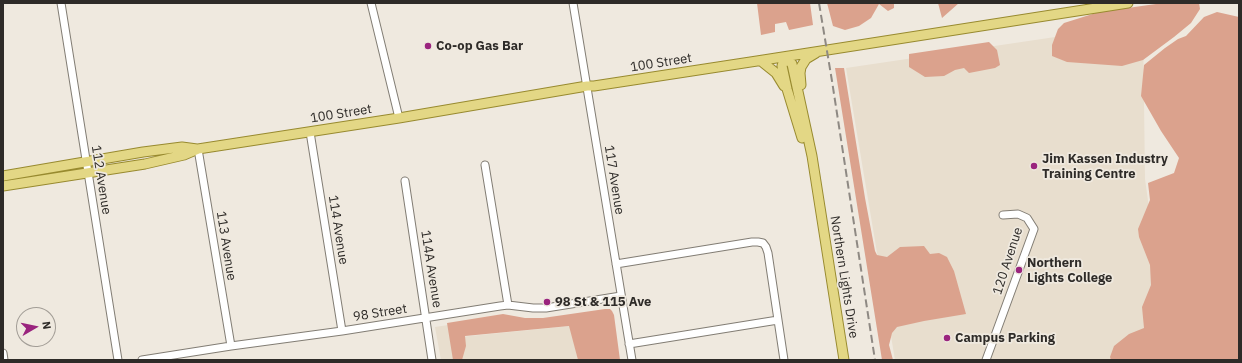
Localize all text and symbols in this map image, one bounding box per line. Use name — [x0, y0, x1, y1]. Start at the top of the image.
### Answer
place label: Co-op Gas Bar — [436, 38, 523, 54]
marker: Co-op Gas Bar — [423, 41, 433, 51]
street label: 100 Street — [629, 50, 693, 76]
street label: 100 Street — [309, 101, 373, 127]
street label: 112 Avenue — [88, 144, 114, 216]
street label: 117 Avenue — [601, 144, 627, 216]
place label: Jim Kassen Industry Training Centre — [1042, 151, 1168, 182]
marker: Jim Kassen Industry Training Centre — [1029, 161, 1039, 171]
street label: 114 Avenue — [325, 194, 351, 266]
street label: 113 Avenue — [213, 210, 239, 282]
street label: Northern Lights Drive — [827, 215, 861, 339]
street label: 120 Avenue — [990, 225, 1026, 297]
street label: 114A Avenue — [417, 229, 445, 309]
place label: Northern Lights College — [1027, 255, 1112, 286]
marker: Northern Lights College — [1014, 265, 1024, 275]
place label: 98 St & 115 Ave — [555, 294, 651, 310]
marker: 98 St & 115 Ave — [542, 297, 552, 307]
street label: 98 Street — [352, 301, 408, 325]
north arrow — [16, 307, 56, 347]
text: N — [39, 320, 54, 330]
place label: Campus Parking — [955, 330, 1055, 346]
marker: Campus Parking — [942, 333, 952, 343]

